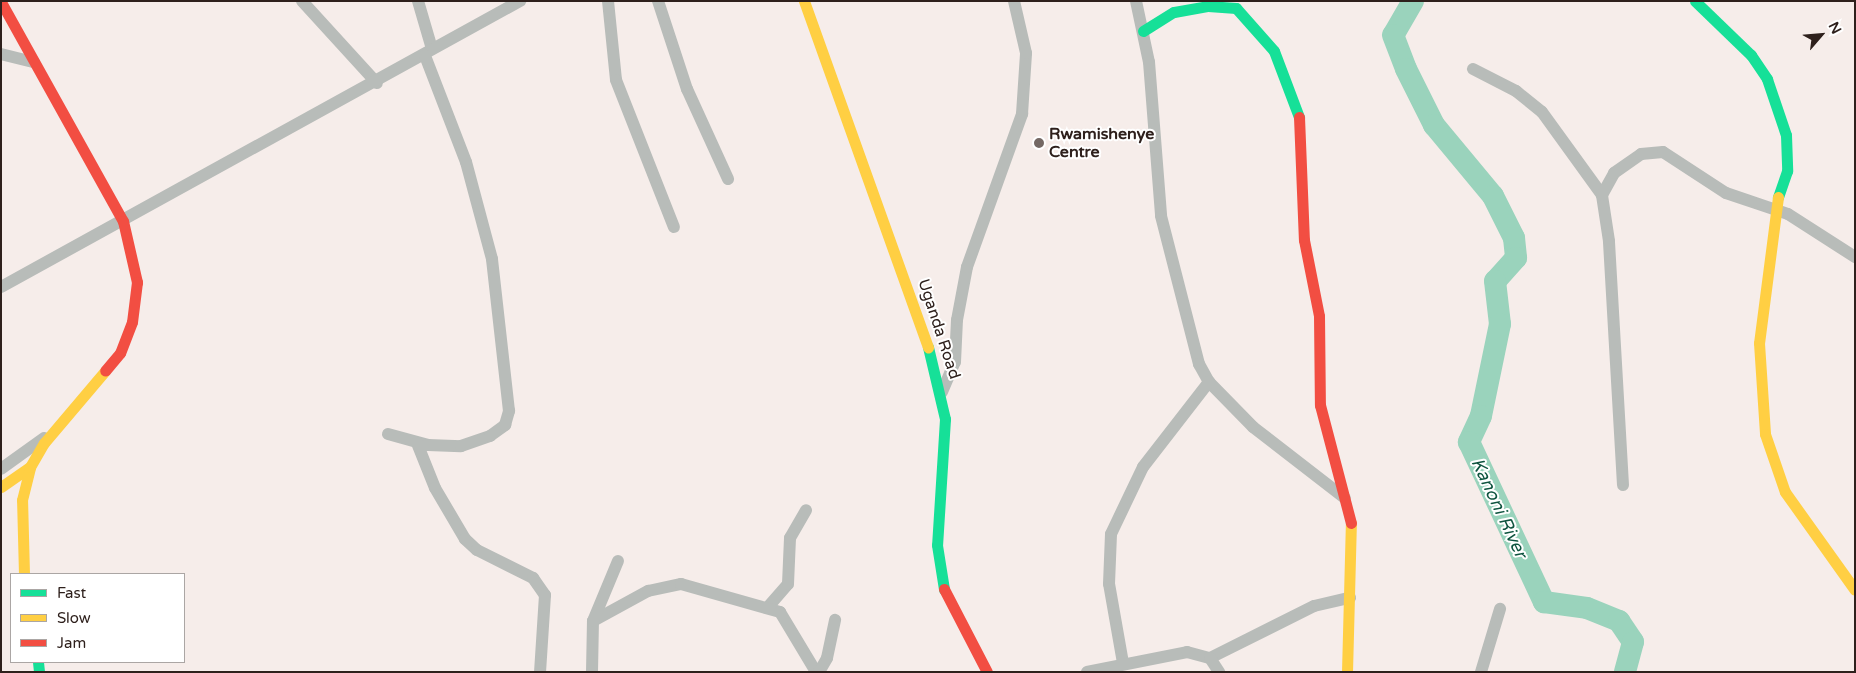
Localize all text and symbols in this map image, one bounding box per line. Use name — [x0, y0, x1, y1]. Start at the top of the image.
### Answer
north arrow — [1796, 10, 1846, 60]
text: N — [1825, 19, 1845, 37]
place label: Rwamishenye Centre — [1049, 124, 1154, 162]
marker: Rwamishenye Centre — [1033, 137, 1045, 149]
street label: Uganda Road — [914, 277, 964, 381]
water label: Kanoni River — [1466, 454, 1532, 562]
legend — [10, 573, 185, 663]
text: Fast — [57, 584, 86, 602]
text: Slow — [57, 609, 91, 627]
text: Jam — [57, 634, 86, 652]

